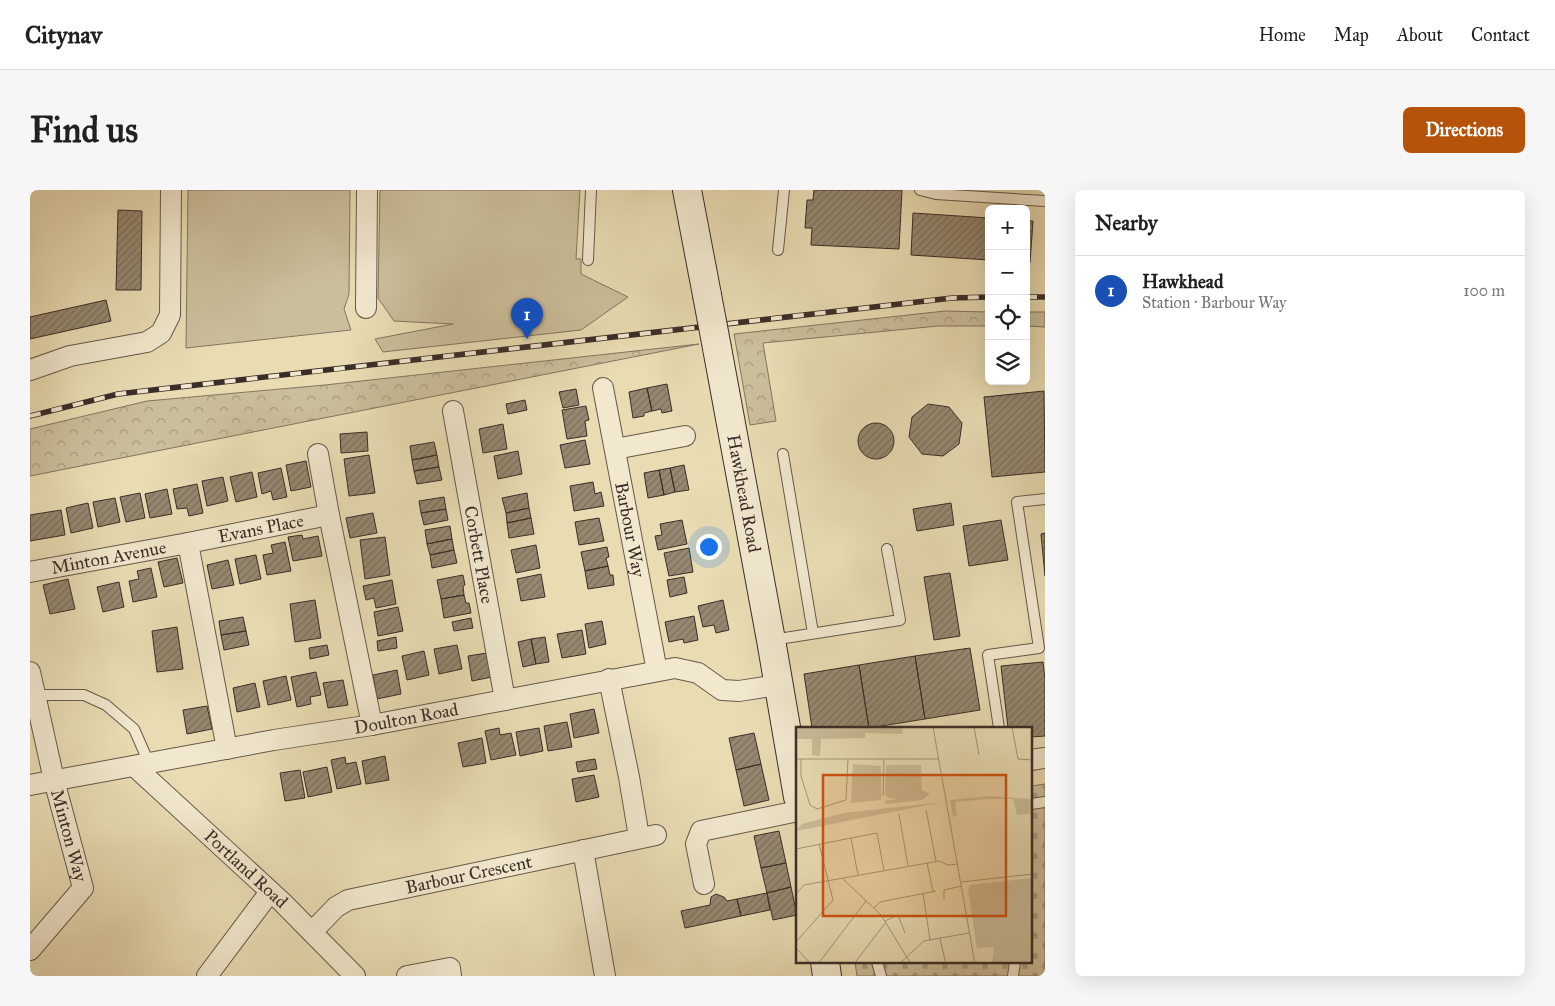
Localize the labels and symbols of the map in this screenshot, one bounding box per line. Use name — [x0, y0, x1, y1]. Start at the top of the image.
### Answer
pin: 1 — [511, 298, 543, 339]
street label: Hawkhead Road — [722, 433, 766, 554]
street label: Barbour Way — [610, 480, 650, 579]
street label: Corbett Place — [459, 504, 498, 605]
street label: Evans Place — [216, 509, 306, 548]
your location — [696, 534, 722, 560]
street label: Minton Avenue — [49, 536, 168, 579]
street label: Doulton Road — [353, 698, 460, 739]
inset map — [796, 727, 1032, 964]
street label: Minton Way — [46, 787, 92, 884]
street label: Portland Road — [200, 825, 292, 913]
street label: Barbour Crescent — [404, 850, 535, 899]

